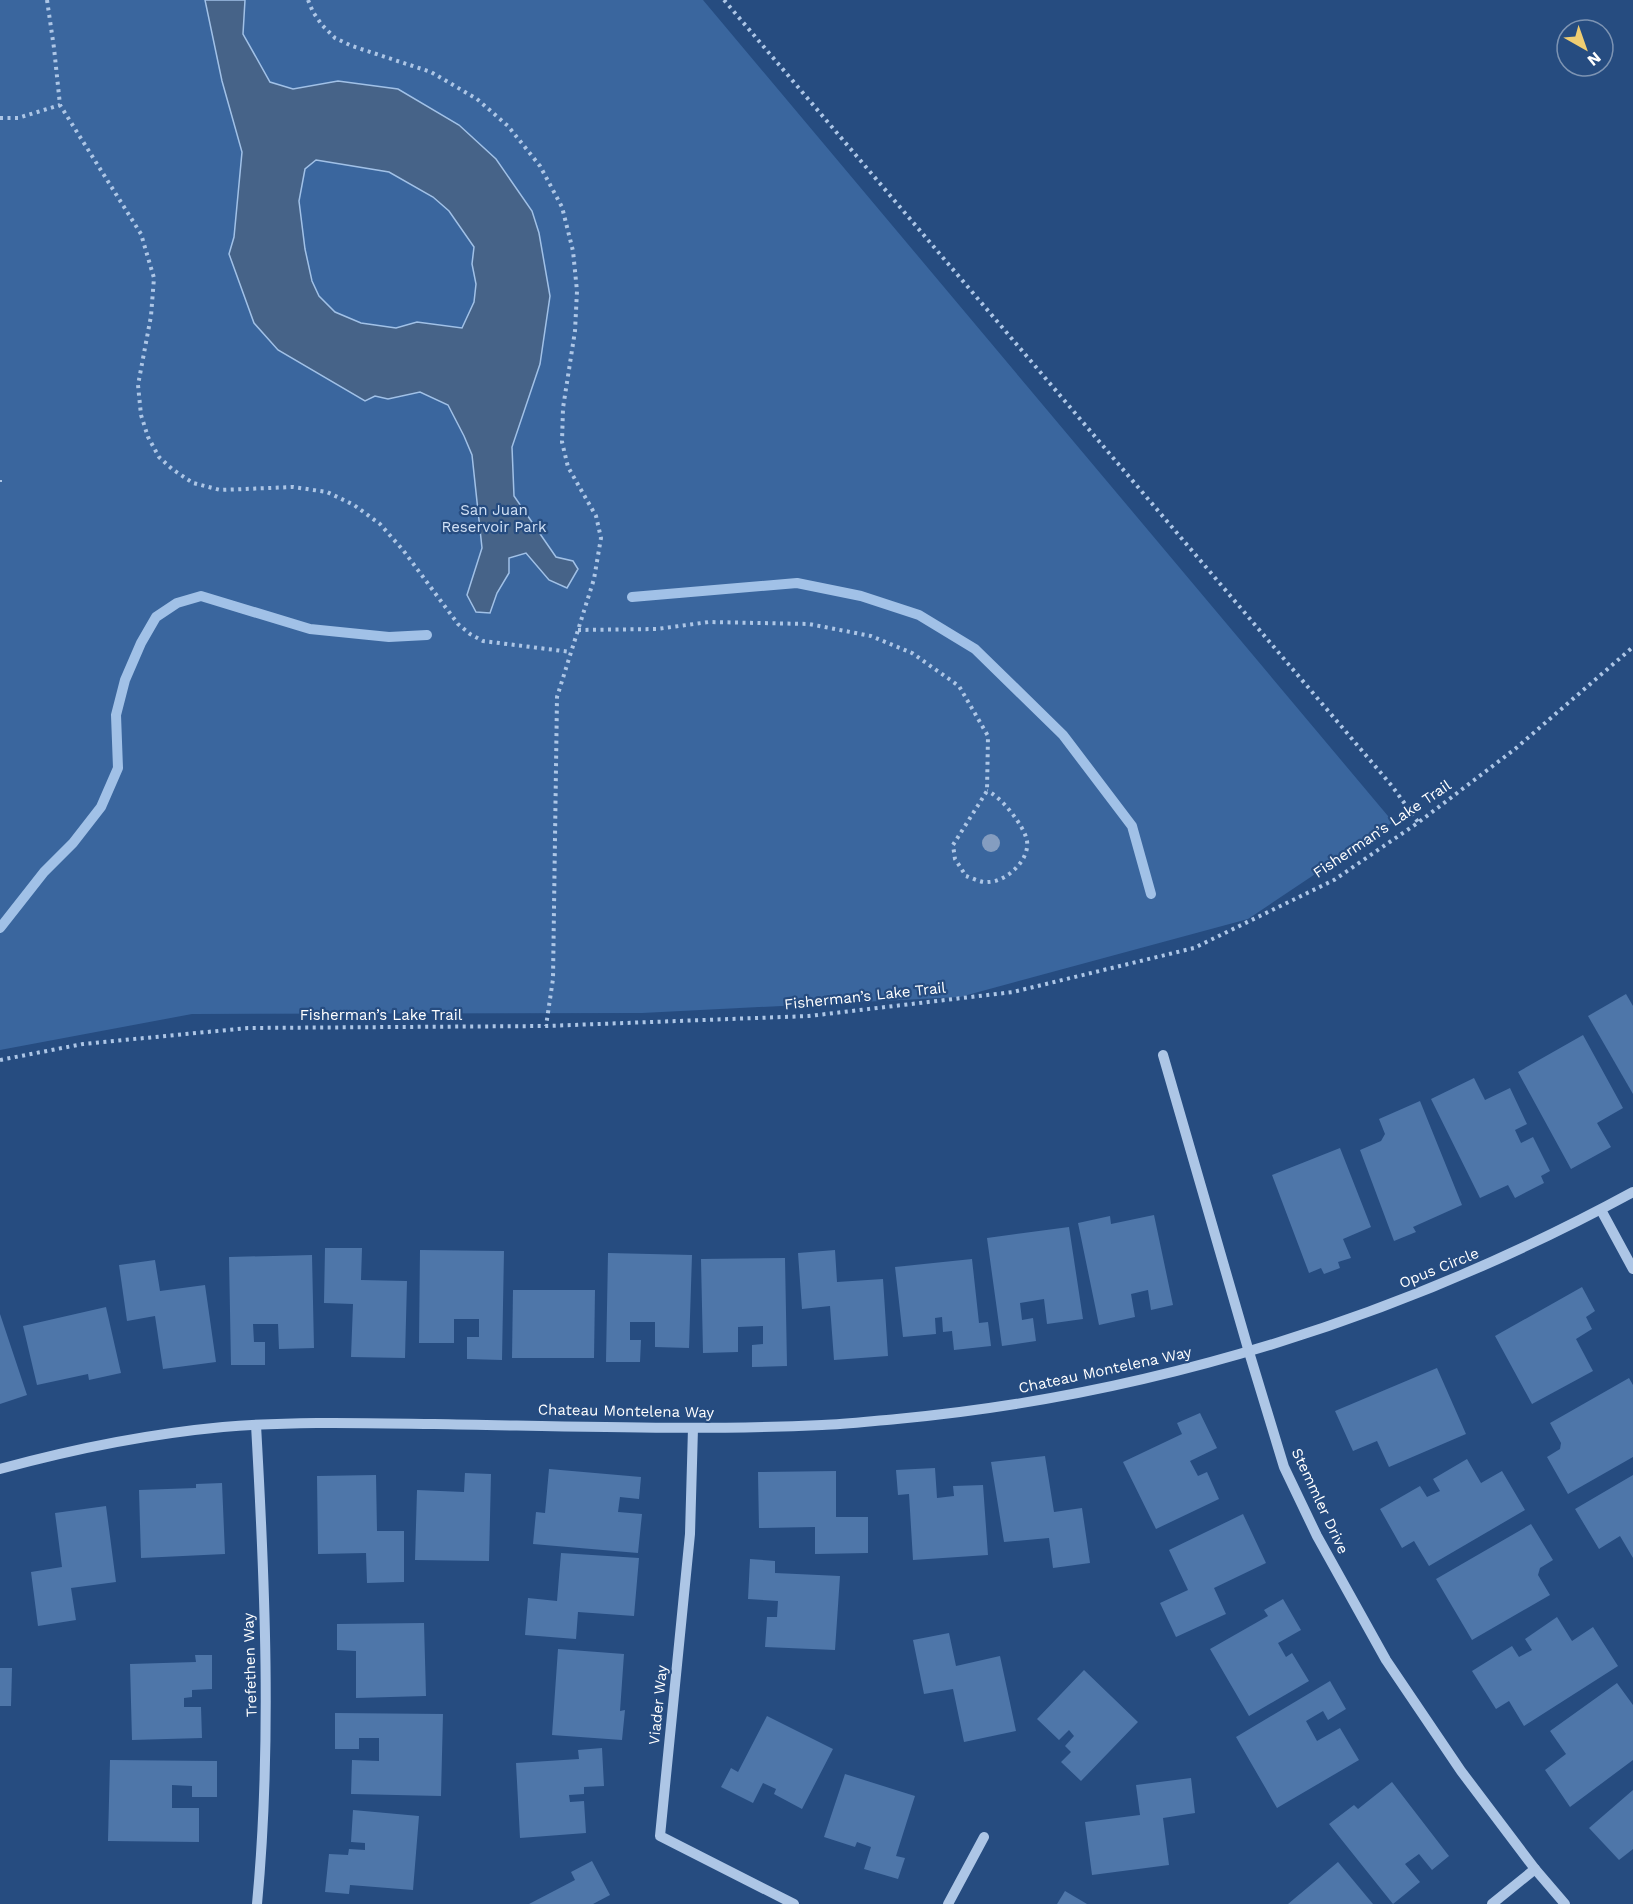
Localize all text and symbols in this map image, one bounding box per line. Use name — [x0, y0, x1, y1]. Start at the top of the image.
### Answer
north arrow — [1555, 18, 1615, 78]
text: N — [1584, 48, 1605, 70]
park label: San Juan Reservoir Park — [441, 501, 547, 536]
street label: Fisherman’s Lake Trail — [1310, 776, 1455, 882]
street label: Fisherman’s Lake Trail — [783, 979, 947, 1013]
street label: Fisherman’s Lake Trail — [300, 1006, 463, 1024]
street label: Opus Circle — [1396, 1244, 1482, 1292]
street label: Chateau Montelena Way — [1017, 1343, 1193, 1397]
street label: Chateau Montelena Way — [538, 1400, 715, 1422]
street label: Stemmler Drive — [1288, 1445, 1352, 1557]
street label: Trefethen Way — [239, 1612, 261, 1718]
street label: Viader Way — [645, 1664, 671, 1746]

